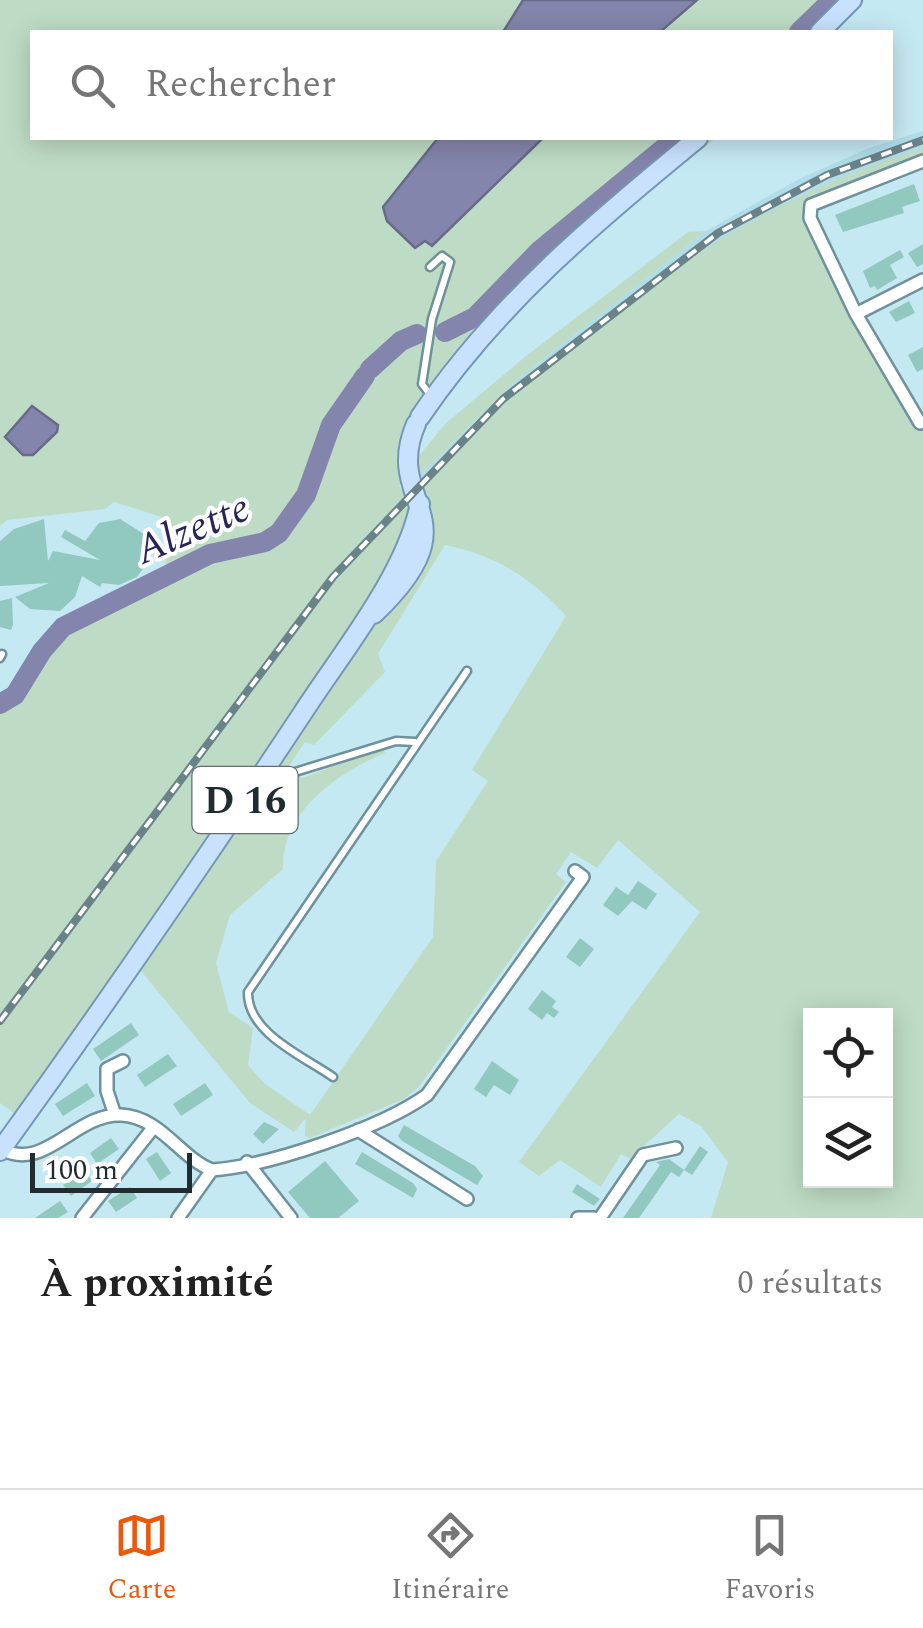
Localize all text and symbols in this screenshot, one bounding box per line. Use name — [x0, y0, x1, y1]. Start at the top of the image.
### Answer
search box — [30, 30, 893, 140]
text: Rechercher — [145, 56, 336, 114]
icon: search — [65, 58, 120, 113]
water label: Alzette — [125, 477, 260, 582]
road number: D 16 — [192, 767, 298, 833]
map controls — [803, 1008, 893, 1188]
button: locate — [803, 1008, 893, 1098]
button: layers — [803, 1098, 893, 1188]
scale bar — [30, 1148, 192, 1192]
text: 100 m — [45, 1149, 118, 1192]
text: À proximité — [40, 1252, 273, 1315]
text: 0 résultats — [737, 1259, 883, 1308]
tab: Carte — [108, 1508, 176, 1611]
tab: Itinéraire — [391, 1508, 509, 1611]
tab: Favoris — [725, 1508, 815, 1611]

